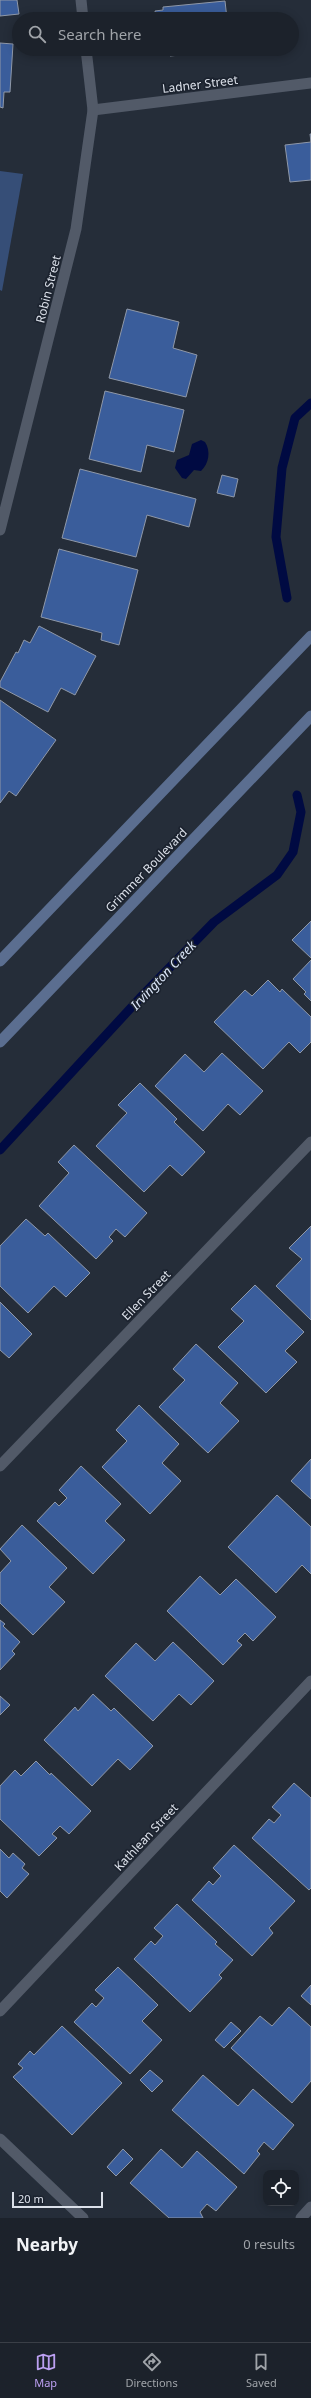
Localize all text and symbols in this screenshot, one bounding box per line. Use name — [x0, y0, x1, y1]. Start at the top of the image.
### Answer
search box — [12, 12, 299, 56]
icon: search — [26, 23, 48, 45]
text: Search here — [58, 24, 141, 44]
street label: Ladner Street — [161, 71, 239, 97]
street label: Robin Street — [31, 253, 65, 325]
street label: Grimmer Boulevard — [101, 824, 191, 916]
water label: Irvington Creek — [126, 936, 200, 1014]
street label: Ellen Street — [118, 1266, 175, 1324]
street label: Kathlean Street — [110, 1799, 182, 1874]
map controls — [263, 2170, 299, 2206]
button: locate — [263, 2170, 299, 2206]
scale bar — [12, 2190, 103, 2209]
text: 20 m — [18, 2191, 44, 2206]
text: Nearby — [16, 2233, 78, 2256]
text: 0 results — [243, 2235, 295, 2253]
tab: Map — [34, 2351, 57, 2390]
tab: Directions — [125, 2351, 178, 2390]
tab: Saved — [246, 2351, 277, 2390]

